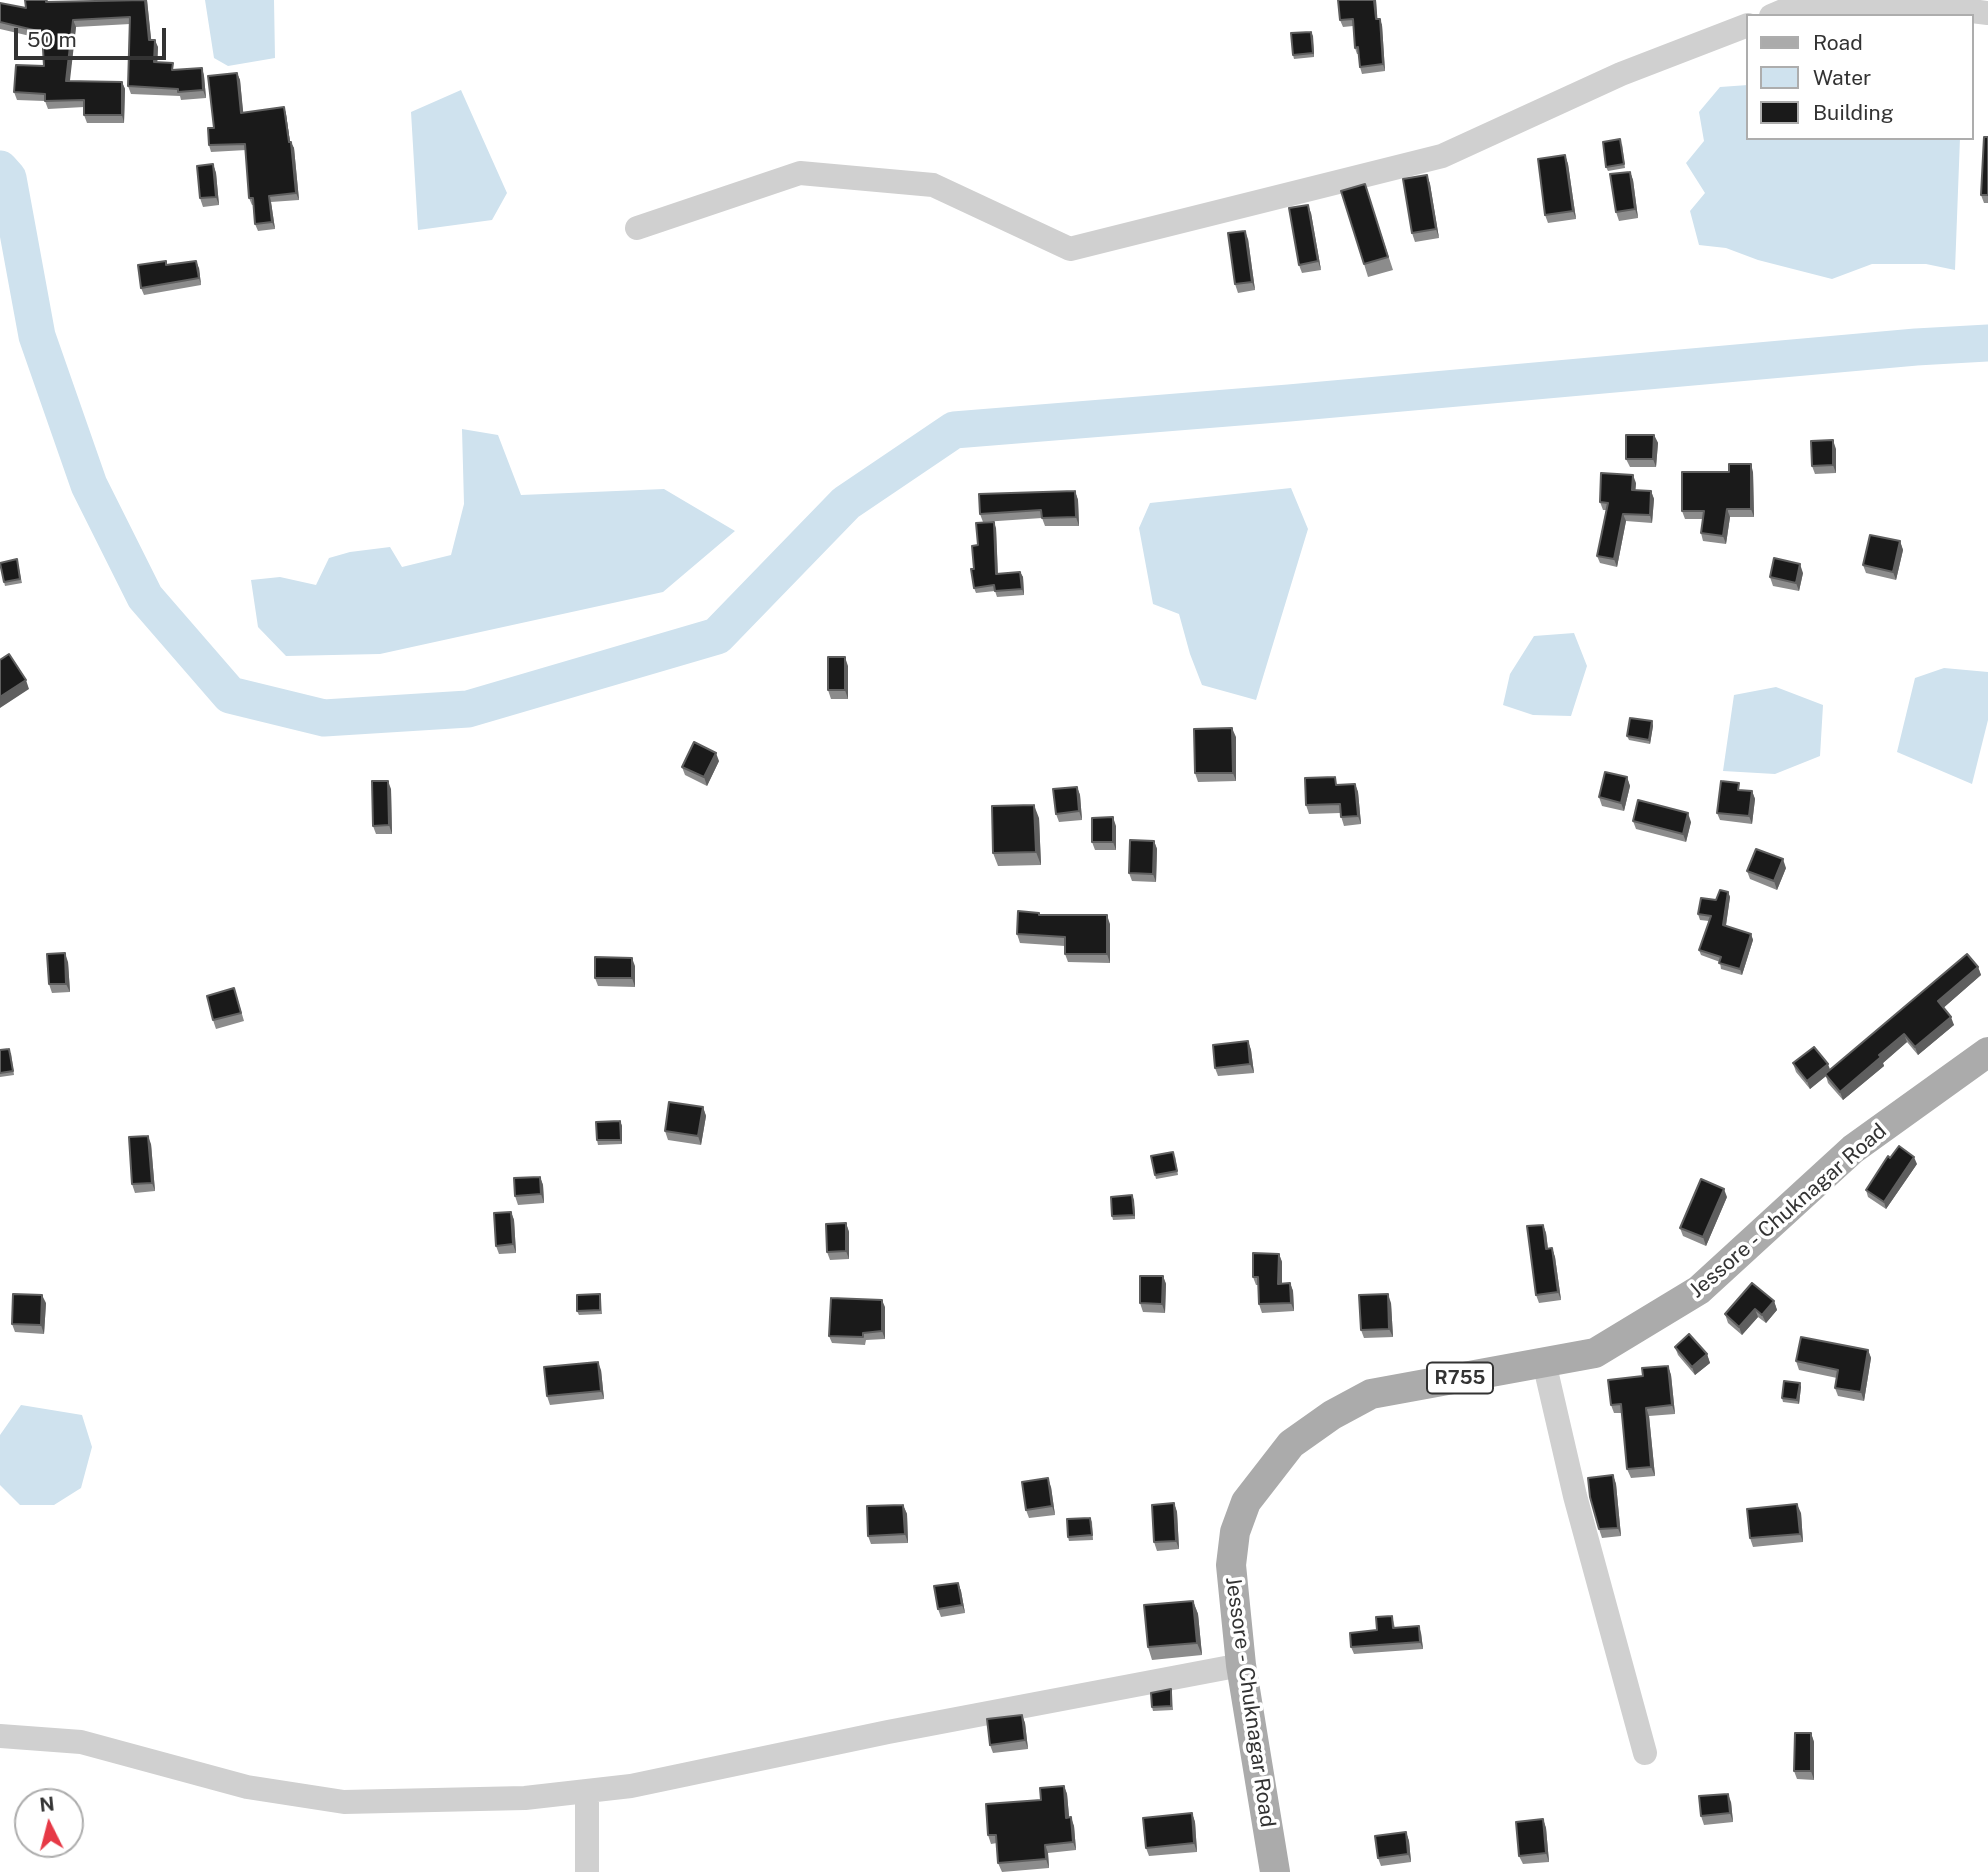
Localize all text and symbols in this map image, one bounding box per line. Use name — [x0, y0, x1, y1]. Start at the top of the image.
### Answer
scale bar — [18, 14, 170, 58]
legend — [1746, 14, 1974, 140]
text: 50 m — [27, 27, 77, 52]
text: Road — [1813, 30, 1863, 55]
text: Water — [1813, 65, 1871, 90]
text: Building — [1813, 100, 1894, 125]
street label: Jessore - Chuknagar Road — [1684, 1119, 1892, 1303]
road number: R755 — [1427, 1362, 1493, 1394]
street label: Jessore - Chuknagar Road — [1220, 1575, 1280, 1829]
north arrow — [14, 1788, 84, 1858]
text: N — [38, 1792, 56, 1816]

